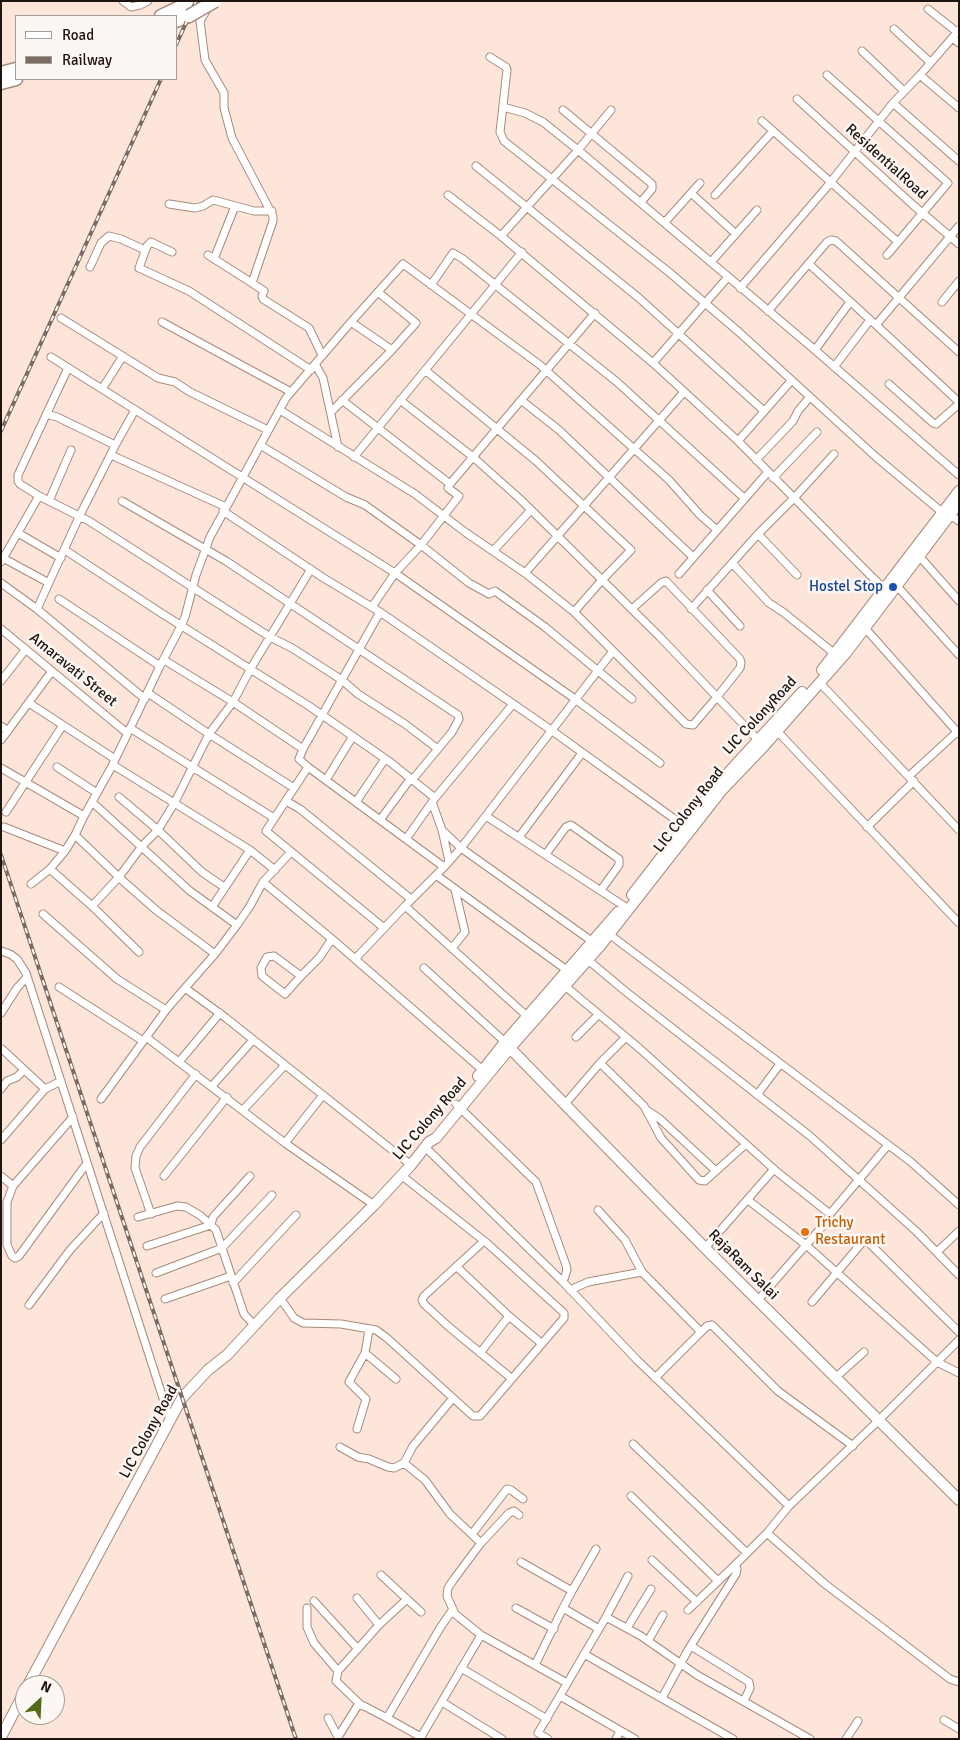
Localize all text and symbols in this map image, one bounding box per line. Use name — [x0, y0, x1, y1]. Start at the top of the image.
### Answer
legend — [15, 15, 178, 80]
text: Road — [62, 26, 94, 44]
text: Railway — [62, 51, 112, 69]
street label: ResidentialRoad — [841, 120, 931, 204]
place label: Hostel Stop — [809, 578, 883, 596]
marker: Hostel Stop — [887, 581, 899, 593]
street label: Amaravati Street — [26, 629, 120, 711]
street label: LIC ColonyRoad — [719, 673, 801, 759]
street label: LIC Colony Road — [650, 764, 728, 856]
street label: LIC Colony Road — [389, 1074, 471, 1164]
place label: Trichy Restaurant — [815, 1214, 885, 1249]
street label: RajaRam Salai — [704, 1226, 782, 1304]
marker: Trichy Restaurant — [799, 1226, 811, 1238]
street label: LIC Colony Road — [116, 1382, 182, 1482]
north arrow — [15, 1675, 65, 1725]
text: N — [38, 1677, 54, 1697]

